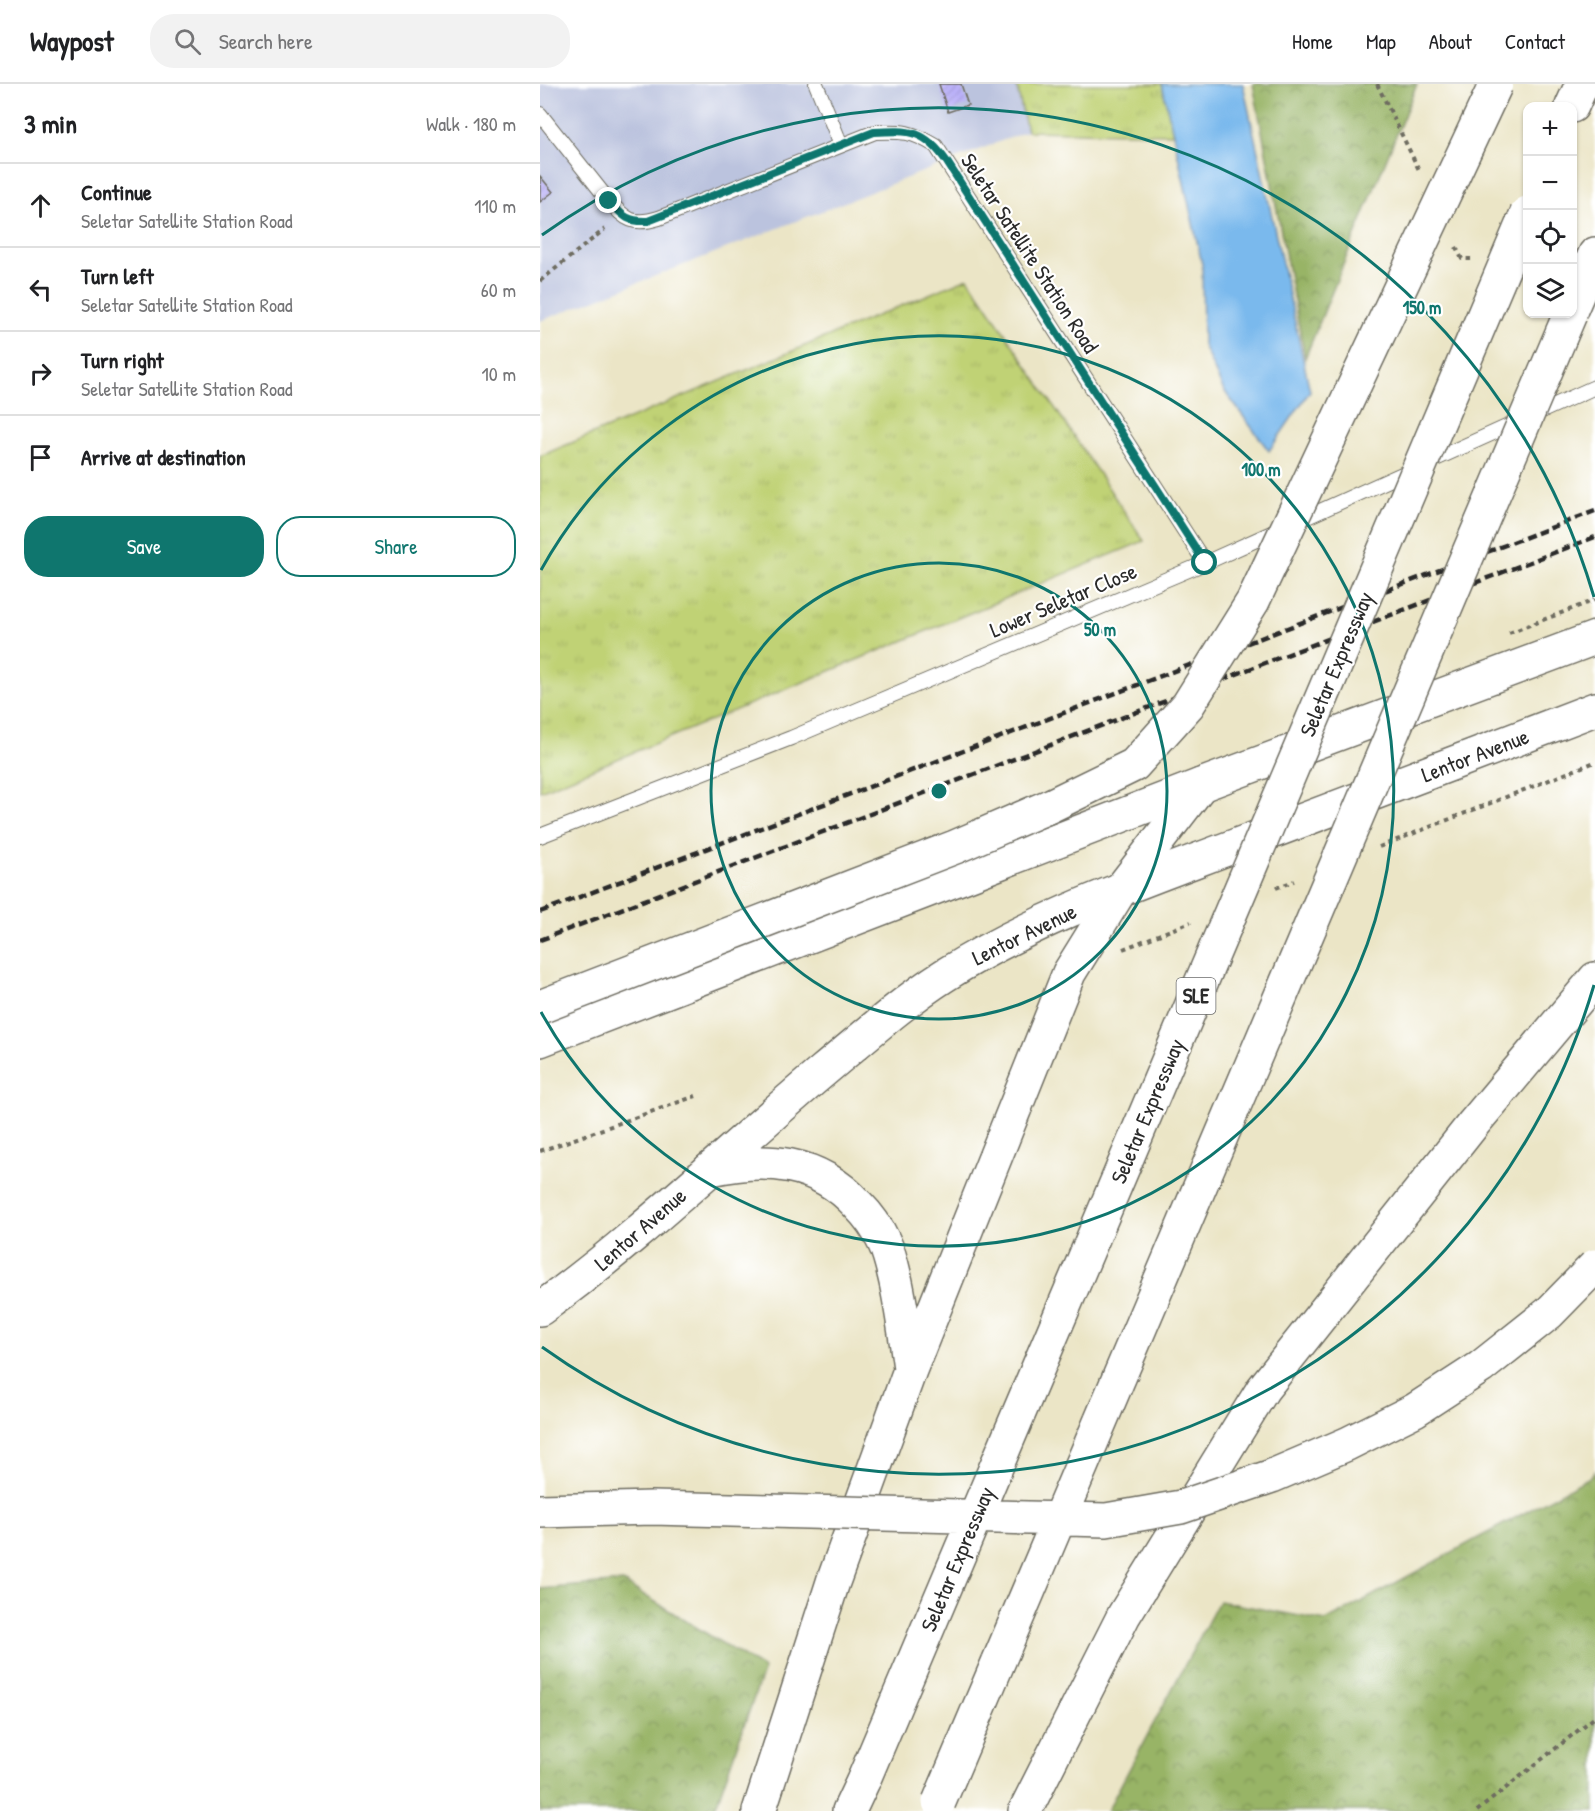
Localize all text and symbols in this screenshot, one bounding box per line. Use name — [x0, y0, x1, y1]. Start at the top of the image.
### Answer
search box — [150, 14, 570, 68]
text: Waypost — [30, 22, 114, 60]
icon: search — [171, 25, 204, 58]
text: Search here — [219, 26, 313, 56]
text: Home — [1292, 27, 1333, 56]
text: Map — [1366, 27, 1396, 56]
text: About — [1429, 27, 1472, 56]
text: Contact — [1505, 27, 1565, 56]
map controls — [1523, 102, 1577, 318]
button: + — [1523, 102, 1577, 156]
text: 3 min — [24, 106, 77, 141]
text: Walk · 180 m — [426, 110, 516, 137]
street label: Seletar Satellite Station Road — [954, 147, 1106, 359]
button: − — [1523, 156, 1577, 210]
text: Continue — [81, 177, 152, 207]
route end — [595, 187, 621, 213]
icon: ahead — [24, 189, 57, 222]
text: 110 m — [474, 192, 516, 219]
text: Seletar Satellite Station Road — [81, 207, 293, 234]
button: locate — [1523, 210, 1577, 264]
text: Turn left — [81, 261, 154, 291]
button: layers — [1523, 264, 1577, 318]
icon: left — [24, 273, 57, 306]
text: 60 m — [481, 276, 516, 303]
text: Seletar Satellite Station Road — [81, 291, 293, 318]
text: 150 m — [1403, 295, 1441, 320]
text: Turn right — [81, 345, 164, 375]
icon: right — [24, 357, 57, 390]
text: 10 m — [482, 360, 516, 387]
text: Seletar Satellite Station Road — [81, 375, 293, 402]
icon: arrive — [24, 441, 57, 474]
text: Arrive at destination — [81, 442, 246, 472]
text: 100 m — [1241, 457, 1281, 482]
button: Save — [24, 516, 264, 577]
button: Share — [276, 516, 516, 577]
route start — [1191, 549, 1217, 575]
street label: Lower Seletar Close — [985, 555, 1141, 644]
street label: Seletar Expressway — [1292, 587, 1380, 741]
text: 50 m — [1084, 617, 1116, 642]
street label: Lentor Avenue — [1417, 721, 1533, 789]
centre of rings — [929, 781, 949, 801]
street label: Lentor Avenue — [967, 896, 1081, 972]
road number: SLE — [1176, 978, 1216, 1014]
street label: Seletar Expressway — [1103, 1034, 1191, 1188]
street label: Lentor Avenue — [588, 1181, 693, 1277]
street label: Seletar Expressway — [913, 1482, 1001, 1636]

